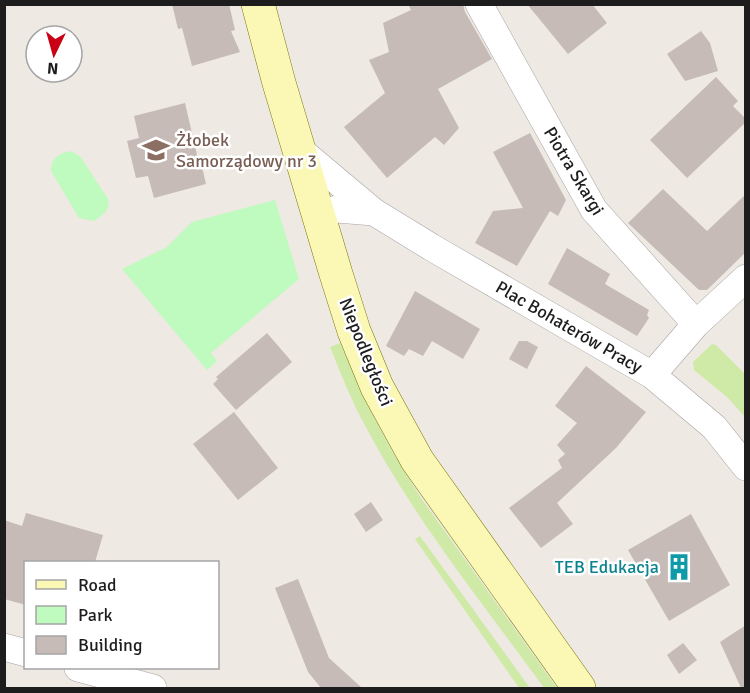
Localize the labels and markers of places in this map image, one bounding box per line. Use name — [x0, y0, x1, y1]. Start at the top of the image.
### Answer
place label: Żłobek Samorządowy nr 3 — [176, 129, 317, 172]
school or university icon: Żłobek Samorządowy nr 3 — [141, 135, 171, 165]
building icon: TEB Edukacja — [664, 552, 694, 582]
place label: TEB Edukacja — [555, 556, 659, 578]

